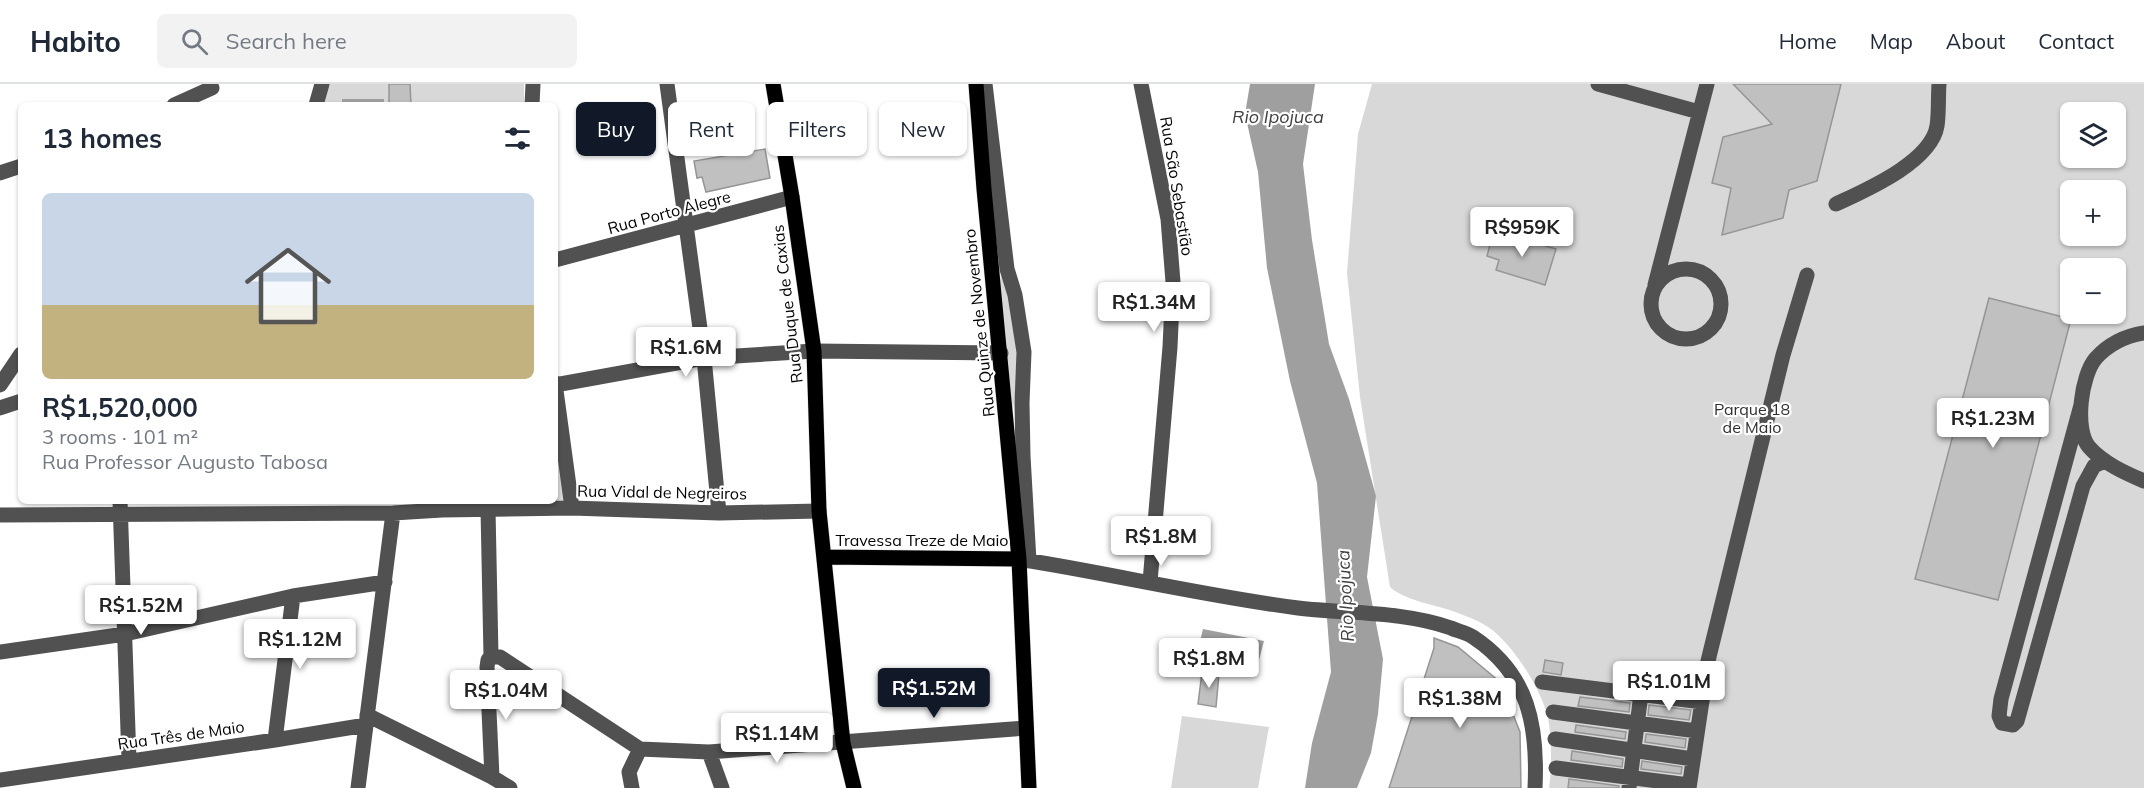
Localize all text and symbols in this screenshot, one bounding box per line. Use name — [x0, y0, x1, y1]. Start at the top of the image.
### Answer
search box — [157, 14, 577, 68]
text: Habito — [30, 24, 121, 59]
icon: search — [178, 25, 211, 58]
text: Search here — [226, 27, 347, 55]
text: Home — [1779, 28, 1837, 54]
text: Map — [1870, 28, 1913, 54]
text: About — [1946, 28, 2005, 54]
text: Contact — [2038, 28, 2114, 54]
chip: Buy — [576, 102, 656, 156]
chip: Rent — [668, 102, 755, 156]
chip: Filters — [767, 102, 867, 156]
chip: New — [879, 102, 967, 156]
map controls — [2060, 102, 2126, 324]
button: layers — [2060, 102, 2126, 168]
water label: Rio Ipojuca — [1232, 105, 1324, 128]
street label: Rua São Sebastião — [1156, 115, 1198, 257]
text: 13 homes — [42, 122, 162, 155]
icon: filters — [501, 122, 534, 155]
button: + — [2060, 180, 2126, 246]
street label: Rua Porto Alegre — [605, 186, 733, 238]
pin: R$959K — [1473, 207, 1571, 258]
text: R$959K — [1484, 214, 1560, 239]
street label: Rua Duque de Caxias — [767, 223, 807, 384]
street label: Rua Quinze de Novembro — [959, 228, 999, 418]
icon: home — [234, 232, 342, 340]
button: − — [2060, 258, 2126, 324]
pin: R$1.34M — [1099, 282, 1209, 333]
text: R$1.34M — [1112, 289, 1196, 314]
pin: R$1.6M — [637, 327, 735, 378]
text: R$1.6M — [650, 334, 722, 359]
text: R$1,520,000 — [42, 391, 198, 424]
pin: R$1.23M — [1938, 398, 2048, 449]
park label: Parque 18 de Maio — [1714, 399, 1790, 437]
text: R$1.23M — [1951, 405, 2035, 430]
text: 3 rooms · 101 m² — [42, 424, 198, 449]
text: Rua Professor Augusto Tabosa — [42, 449, 328, 474]
street label: Rua Vidal de Negreiros — [577, 481, 747, 503]
pin: R$1.8M — [1112, 516, 1210, 567]
text: R$1.8M — [1125, 523, 1197, 548]
street label: Travessa Treze de Maio — [835, 530, 1009, 550]
water label: Rio Ipojuca — [1331, 549, 1359, 642]
pin: R$1.52M — [86, 585, 196, 636]
text: R$1.52M — [99, 592, 183, 617]
pin: R$1.12M — [245, 619, 355, 670]
text: R$1.12M — [258, 626, 342, 651]
pin: R$1.8M — [1160, 638, 1258, 689]
text: R$1.8M — [1173, 645, 1245, 670]
pin: R$1.01M — [1614, 661, 1724, 712]
pin: R$1.52M — [879, 668, 989, 719]
text: R$1.01M — [1627, 668, 1711, 693]
pin: R$1.04M — [451, 670, 561, 721]
text: R$1.52M — [892, 675, 976, 700]
text: R$1.04M — [464, 677, 548, 702]
pin: R$1.38M — [1405, 678, 1515, 729]
text: R$1.38M — [1418, 685, 1502, 710]
pin: R$1.14M — [722, 713, 832, 764]
street label: Rua Três de Maio — [116, 716, 246, 754]
text: R$1.14M — [735, 720, 819, 745]

